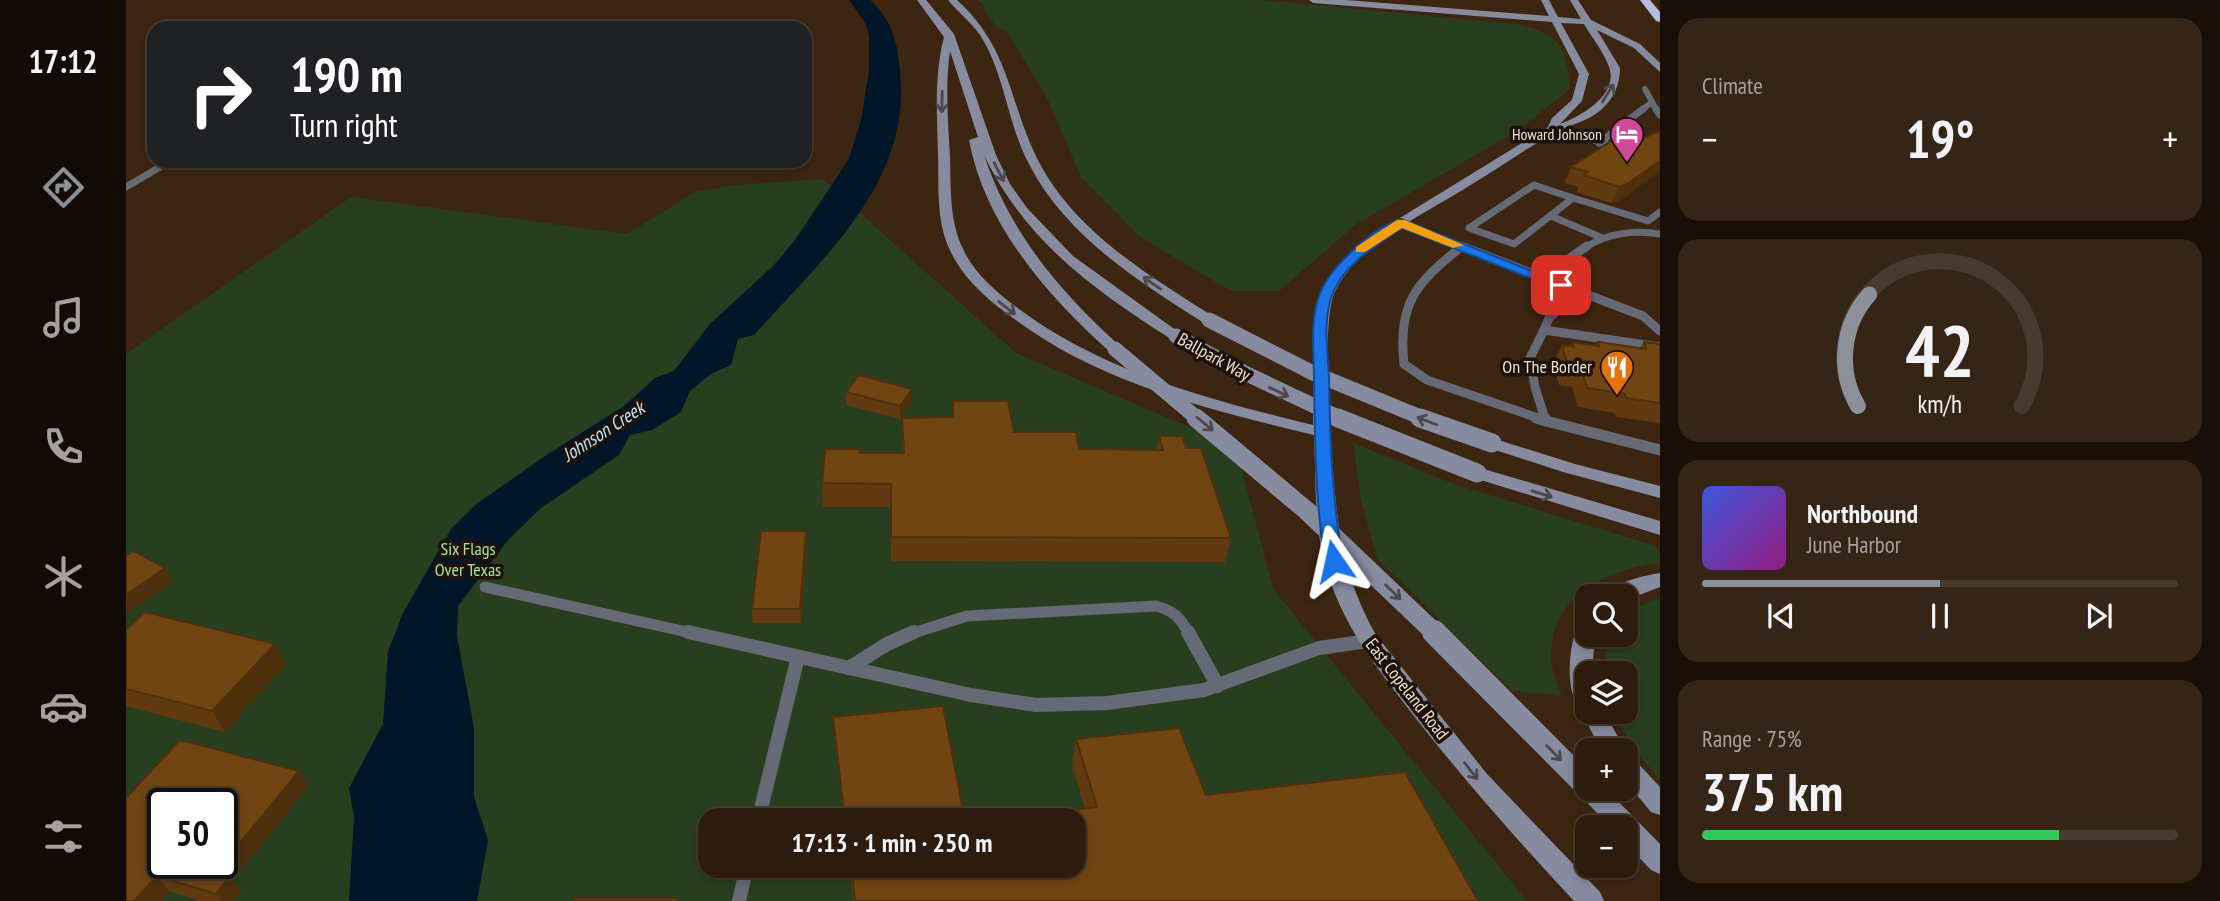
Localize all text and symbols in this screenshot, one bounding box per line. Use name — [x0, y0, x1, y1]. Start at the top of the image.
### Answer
text: 17:12 — [28, 40, 98, 82]
text: 190 m — [290, 42, 403, 106]
icon: right — [175, 49, 266, 140]
text: Climate — [1702, 71, 1763, 100]
one-way arrow — [1601, 84, 1615, 104]
one-way arrow — [935, 90, 949, 113]
text: Turn right — [290, 104, 398, 146]
text: 19° — [1906, 105, 1974, 172]
text: − — [1702, 114, 1718, 163]
text: + — [2162, 114, 2178, 163]
hotel icon: Howard Johnson — [1608, 115, 1646, 164]
place label: Howard Johnson — [1512, 124, 1602, 144]
one-way arrow — [993, 161, 1006, 182]
icon: directions — [39, 163, 88, 212]
pin — [1531, 255, 1591, 315]
icon: arrive — [1542, 266, 1580, 304]
one-way arrow — [1143, 276, 1162, 290]
icon: music — [39, 293, 88, 342]
one-way arrow — [998, 300, 1016, 315]
text: 42 — [1905, 303, 1975, 397]
street label: Ballpark Way — [1174, 327, 1255, 386]
restaurant icon: On The Border — [1598, 348, 1636, 397]
place label: On The Border — [1502, 355, 1592, 378]
one-way arrow — [1268, 386, 1289, 399]
text: km/h — [1918, 388, 1962, 420]
water label: Johnson Creek — [557, 394, 651, 467]
one-way arrow — [1417, 414, 1439, 427]
one-way arrow — [1196, 416, 1214, 432]
icon: phone — [39, 422, 88, 471]
one-way arrow — [1531, 489, 1553, 501]
text: Northbound — [1807, 497, 1918, 530]
position arrow — [1297, 524, 1371, 598]
text: June Harbor — [1807, 530, 1901, 559]
park label: Six Flags Over Texas — [435, 537, 501, 581]
icon: climate — [39, 552, 88, 601]
one-way arrow — [1384, 583, 1401, 600]
map controls — [1575, 584, 1638, 878]
button: search — [1575, 584, 1638, 647]
icon: previous — [1762, 597, 1800, 635]
icon: pause — [1921, 597, 1959, 635]
icon: next — [2080, 597, 2118, 635]
street label: East Copeland Road — [1361, 633, 1454, 744]
button: layers — [1575, 661, 1638, 724]
icon: car — [39, 682, 88, 731]
text: Range · 75% — [1702, 724, 1802, 753]
button: + — [1575, 738, 1638, 801]
one-way arrow — [1545, 744, 1562, 761]
text: 375 km — [1702, 758, 1843, 825]
one-way arrow — [1463, 761, 1478, 780]
speed limit sign: 50 — [147, 788, 238, 879]
icon: filters — [39, 812, 88, 861]
button: − — [1575, 815, 1638, 878]
text: 17:13 · 1 min · 250 m — [792, 826, 992, 859]

